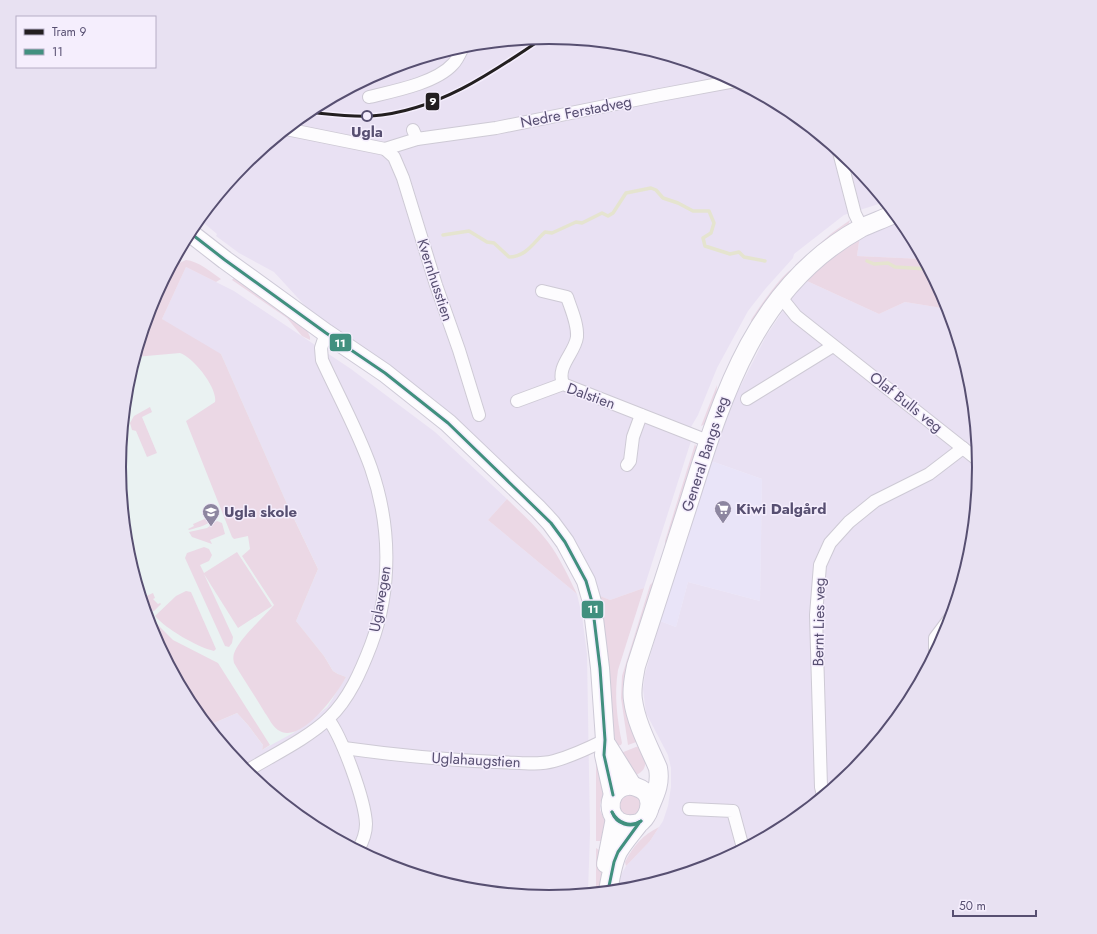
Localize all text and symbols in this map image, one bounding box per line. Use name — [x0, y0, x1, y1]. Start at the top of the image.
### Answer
legend — [16, 16, 156, 68]
text: Tram 9 — [52, 23, 86, 41]
text: 11 — [52, 43, 63, 61]
street label: Nedre Ferstadveg — [518, 90, 634, 134]
line badge: 9 — [425, 92, 440, 111]
text: 9 — [429, 93, 437, 109]
marker: Ugla — [361, 110, 373, 122]
place label: Ugla — [351, 121, 383, 143]
street label: Kvernhusstien — [411, 236, 459, 324]
line badge: 11 — [329, 333, 352, 352]
text: 11 — [334, 335, 346, 351]
street label: Olaf Bulls veg — [865, 366, 947, 438]
street label: Dalstien — [564, 377, 618, 415]
street label: General Bangs veg — [676, 393, 734, 515]
place label: Kiwi Dalgård — [736, 498, 827, 520]
supermarket icon: Kiwi Dalgård — [713, 499, 733, 524]
place label: Ugla skole — [224, 501, 297, 523]
school or university icon: Ugla skole — [201, 502, 221, 527]
street label: Uglavegen — [363, 564, 397, 634]
street label: Bernt Lies veg — [807, 577, 831, 667]
line badge: 11 — [581, 600, 604, 619]
text: 11 — [587, 601, 599, 617]
street label: Uglahaugstien — [431, 747, 521, 773]
scale bar — [953, 892, 1036, 918]
text: 50 m — [959, 897, 986, 915]

